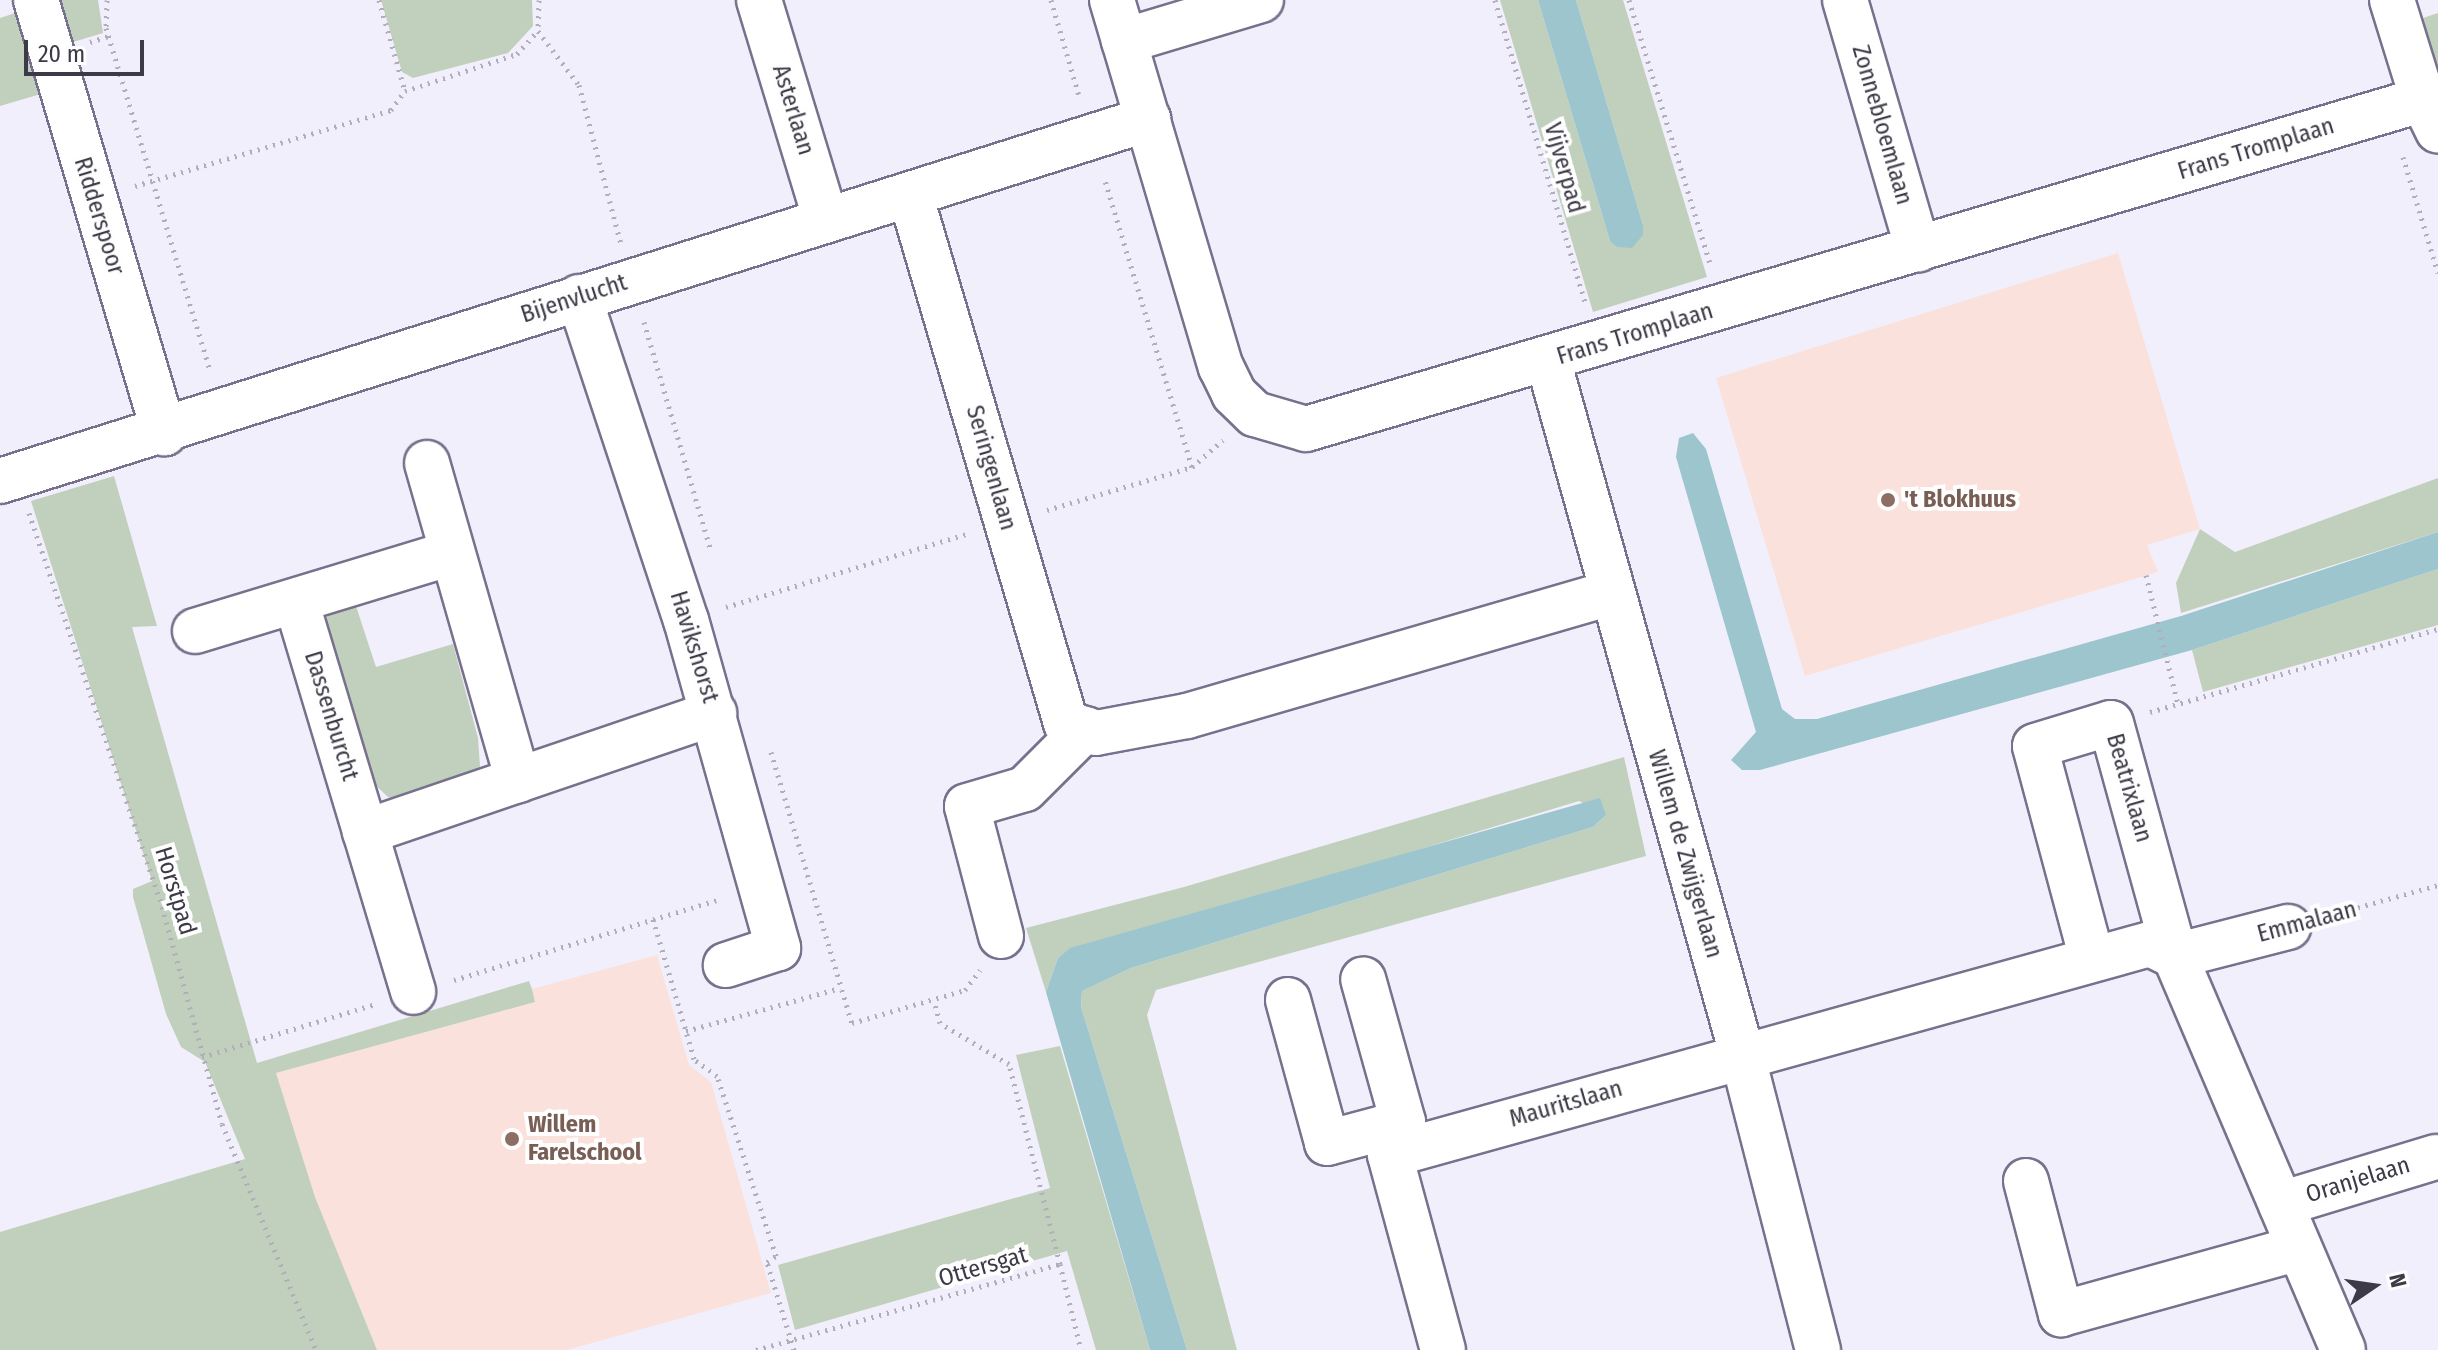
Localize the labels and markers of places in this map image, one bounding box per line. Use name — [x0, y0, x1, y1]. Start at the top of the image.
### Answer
place label: 't Blokhuus — [1904, 486, 2016, 514]
marker: 't Blokhuus — [1879, 491, 1897, 509]
place label: Willem Farelschool — [528, 1111, 642, 1167]
marker: Willem Farelschool — [503, 1130, 521, 1148]

